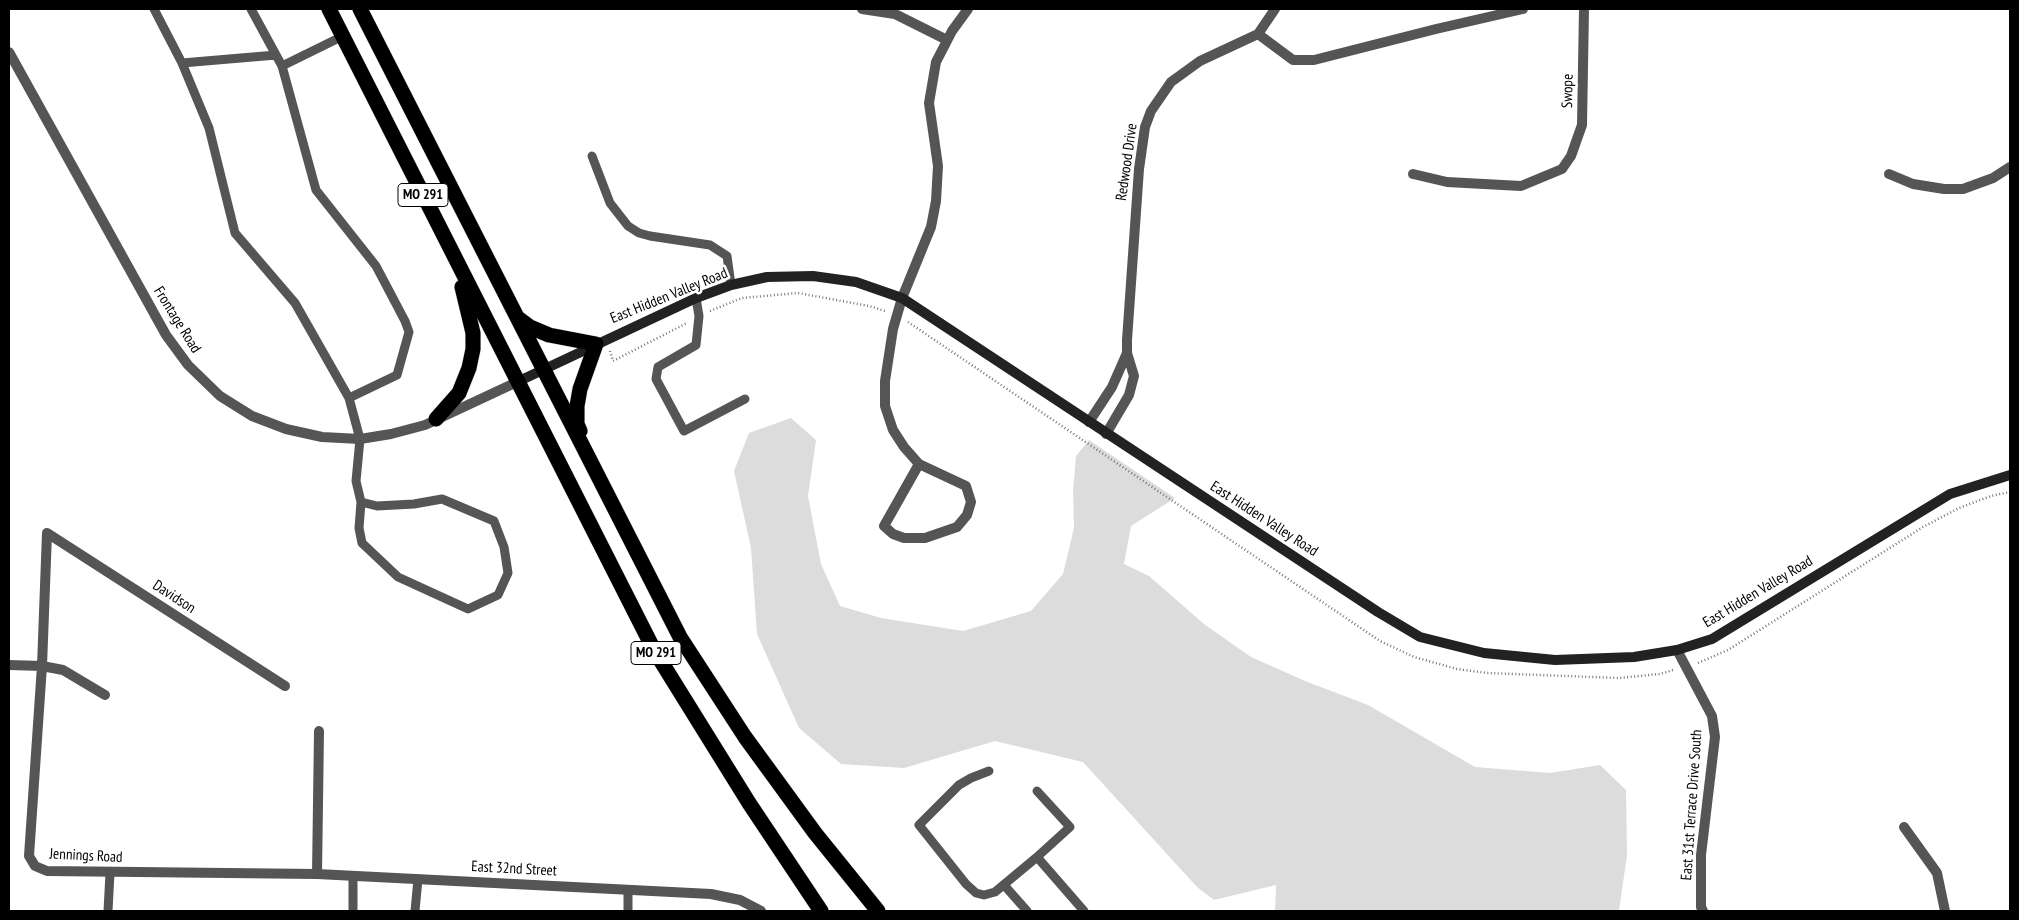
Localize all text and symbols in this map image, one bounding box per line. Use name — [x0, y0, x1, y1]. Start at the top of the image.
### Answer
street label: Swope — [1559, 74, 1577, 108]
street label: Redwood Drive — [1113, 122, 1141, 202]
road number: MO 291 — [398, 184, 448, 206]
street label: East Hidden Valley Road — [608, 264, 730, 328]
street label: Frontage Road — [150, 283, 204, 357]
street label: East Hidden Valley Road — [1207, 477, 1321, 561]
street label: East Hidden Valley Road — [1700, 552, 1816, 632]
street label: Davidson — [149, 576, 199, 618]
road number: MO 291 — [631, 641, 681, 664]
street label: East 31st Terrace Drive South — [1678, 729, 1706, 881]
street label: Jennings Road — [49, 845, 123, 867]
street label: East 32nd Street — [471, 858, 557, 880]

